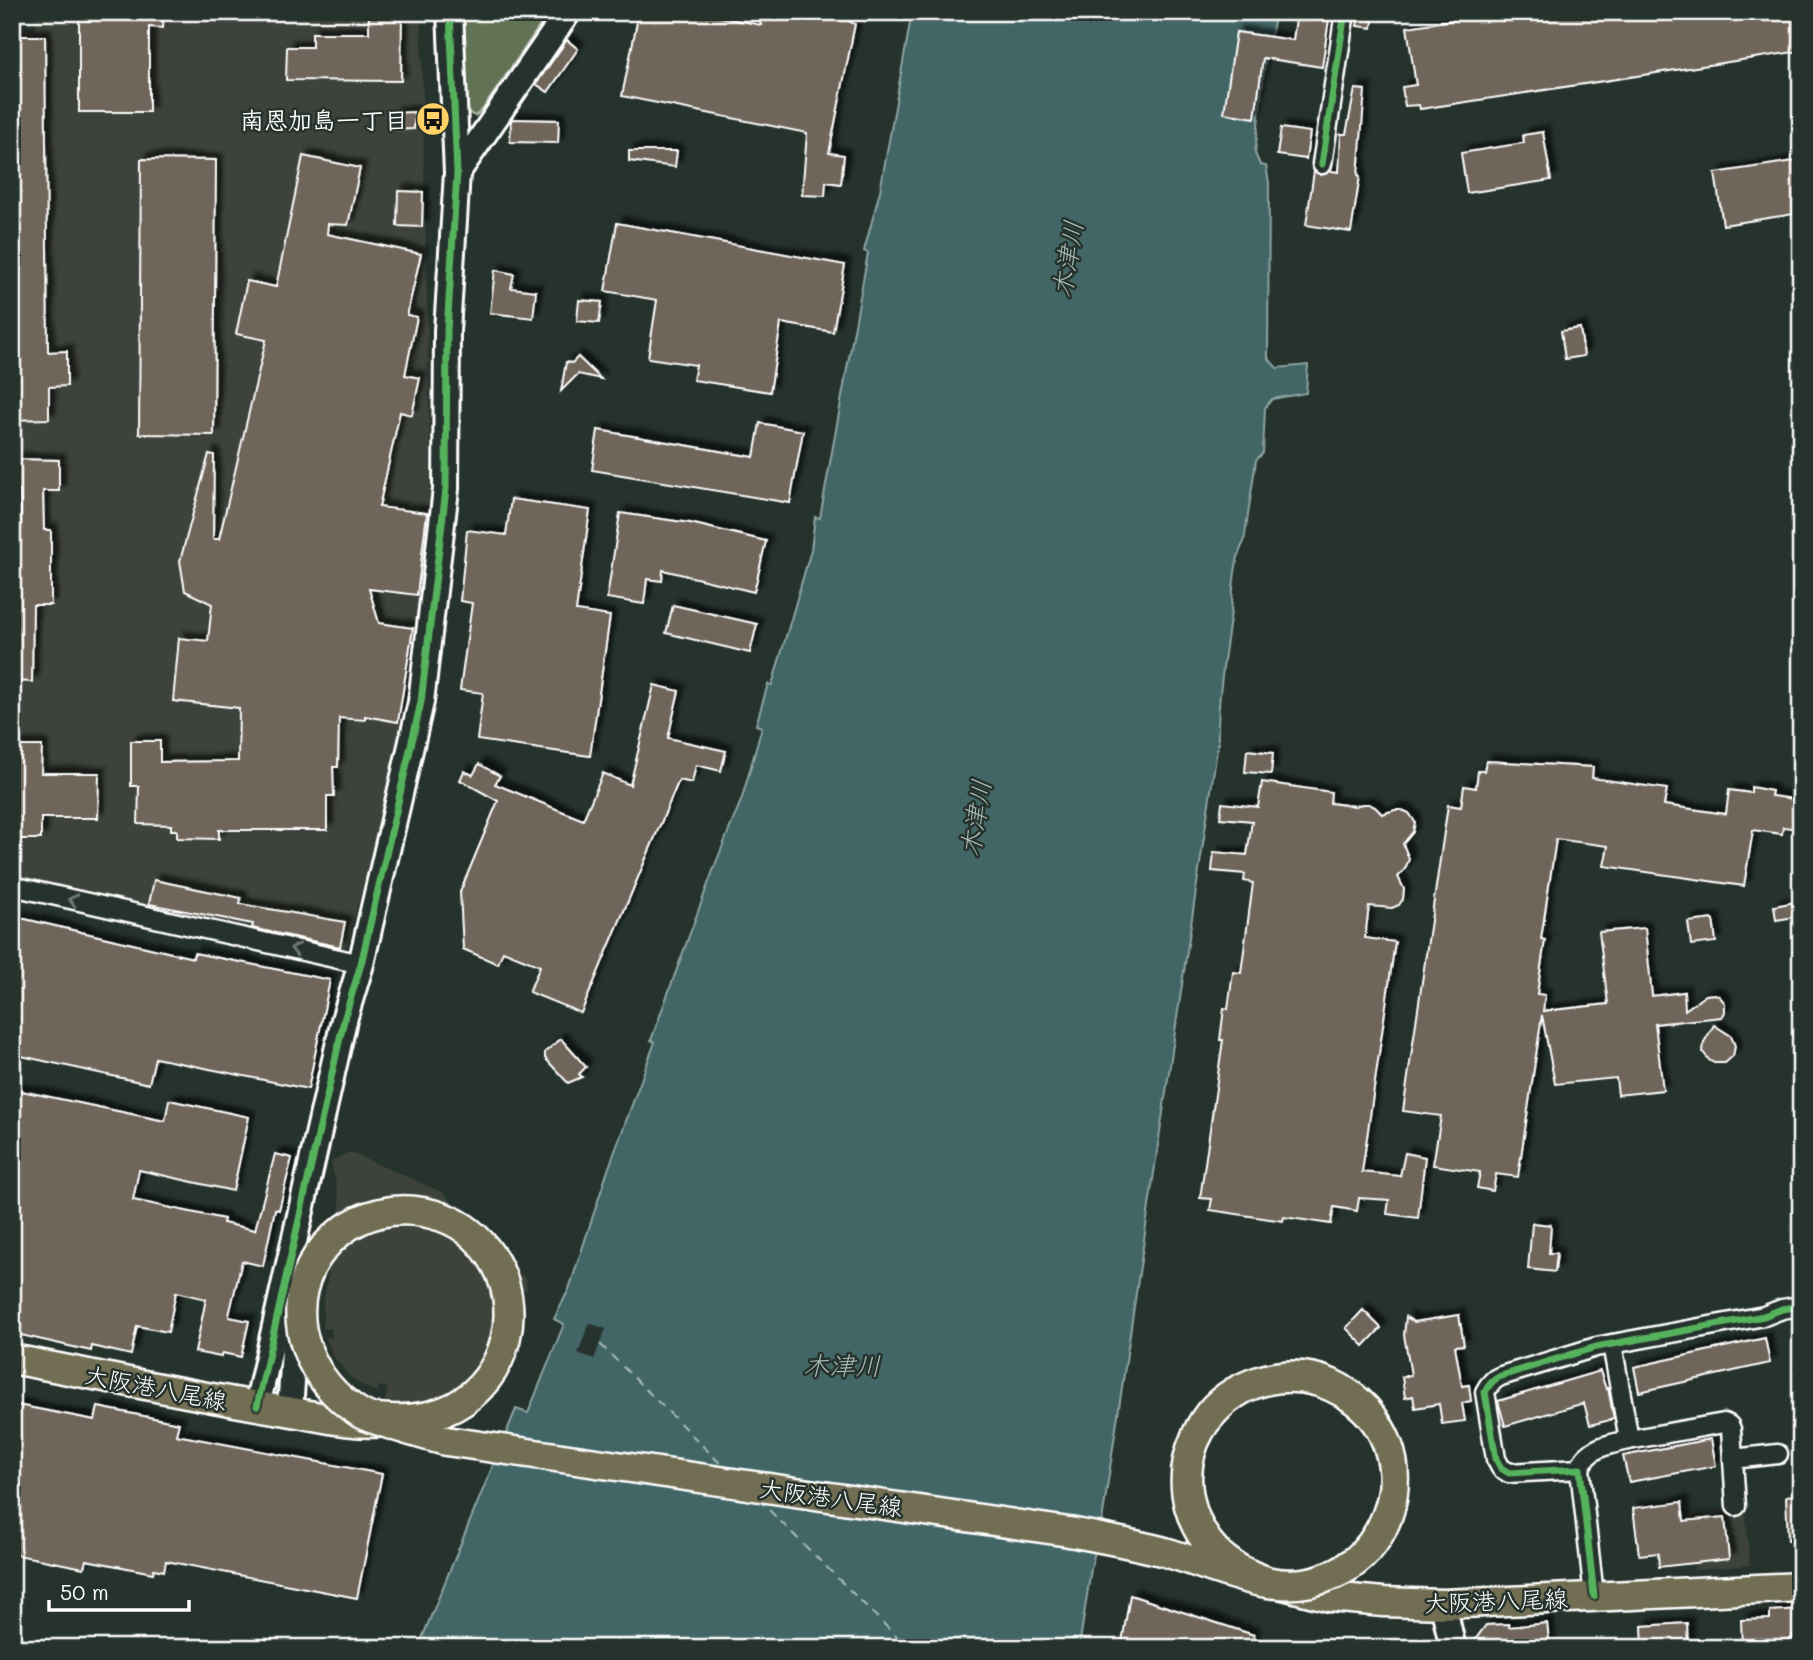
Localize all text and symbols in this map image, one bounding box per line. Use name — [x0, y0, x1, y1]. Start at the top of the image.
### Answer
bus stop icon: 南恩加島一丁目 — [414, 100, 452, 138]
place label: 南恩加島一丁目 — [240, 104, 408, 135]
water label: 木津川 — [1044, 218, 1090, 300]
water label: 木津川 — [952, 777, 998, 859]
one-way arrow — [67, 893, 79, 908]
one-way arrow — [289, 943, 301, 958]
water label: 木津川 — [803, 1348, 881, 1382]
street label: 大阪港八尾線 — [82, 1358, 230, 1416]
street label: 大阪港八尾線 — [758, 1472, 904, 1522]
scale bar — [49, 1569, 189, 1613]
text: 50 m — [60, 1578, 109, 1605]
street label: 大阪港八尾線 — [1424, 1582, 1568, 1618]

